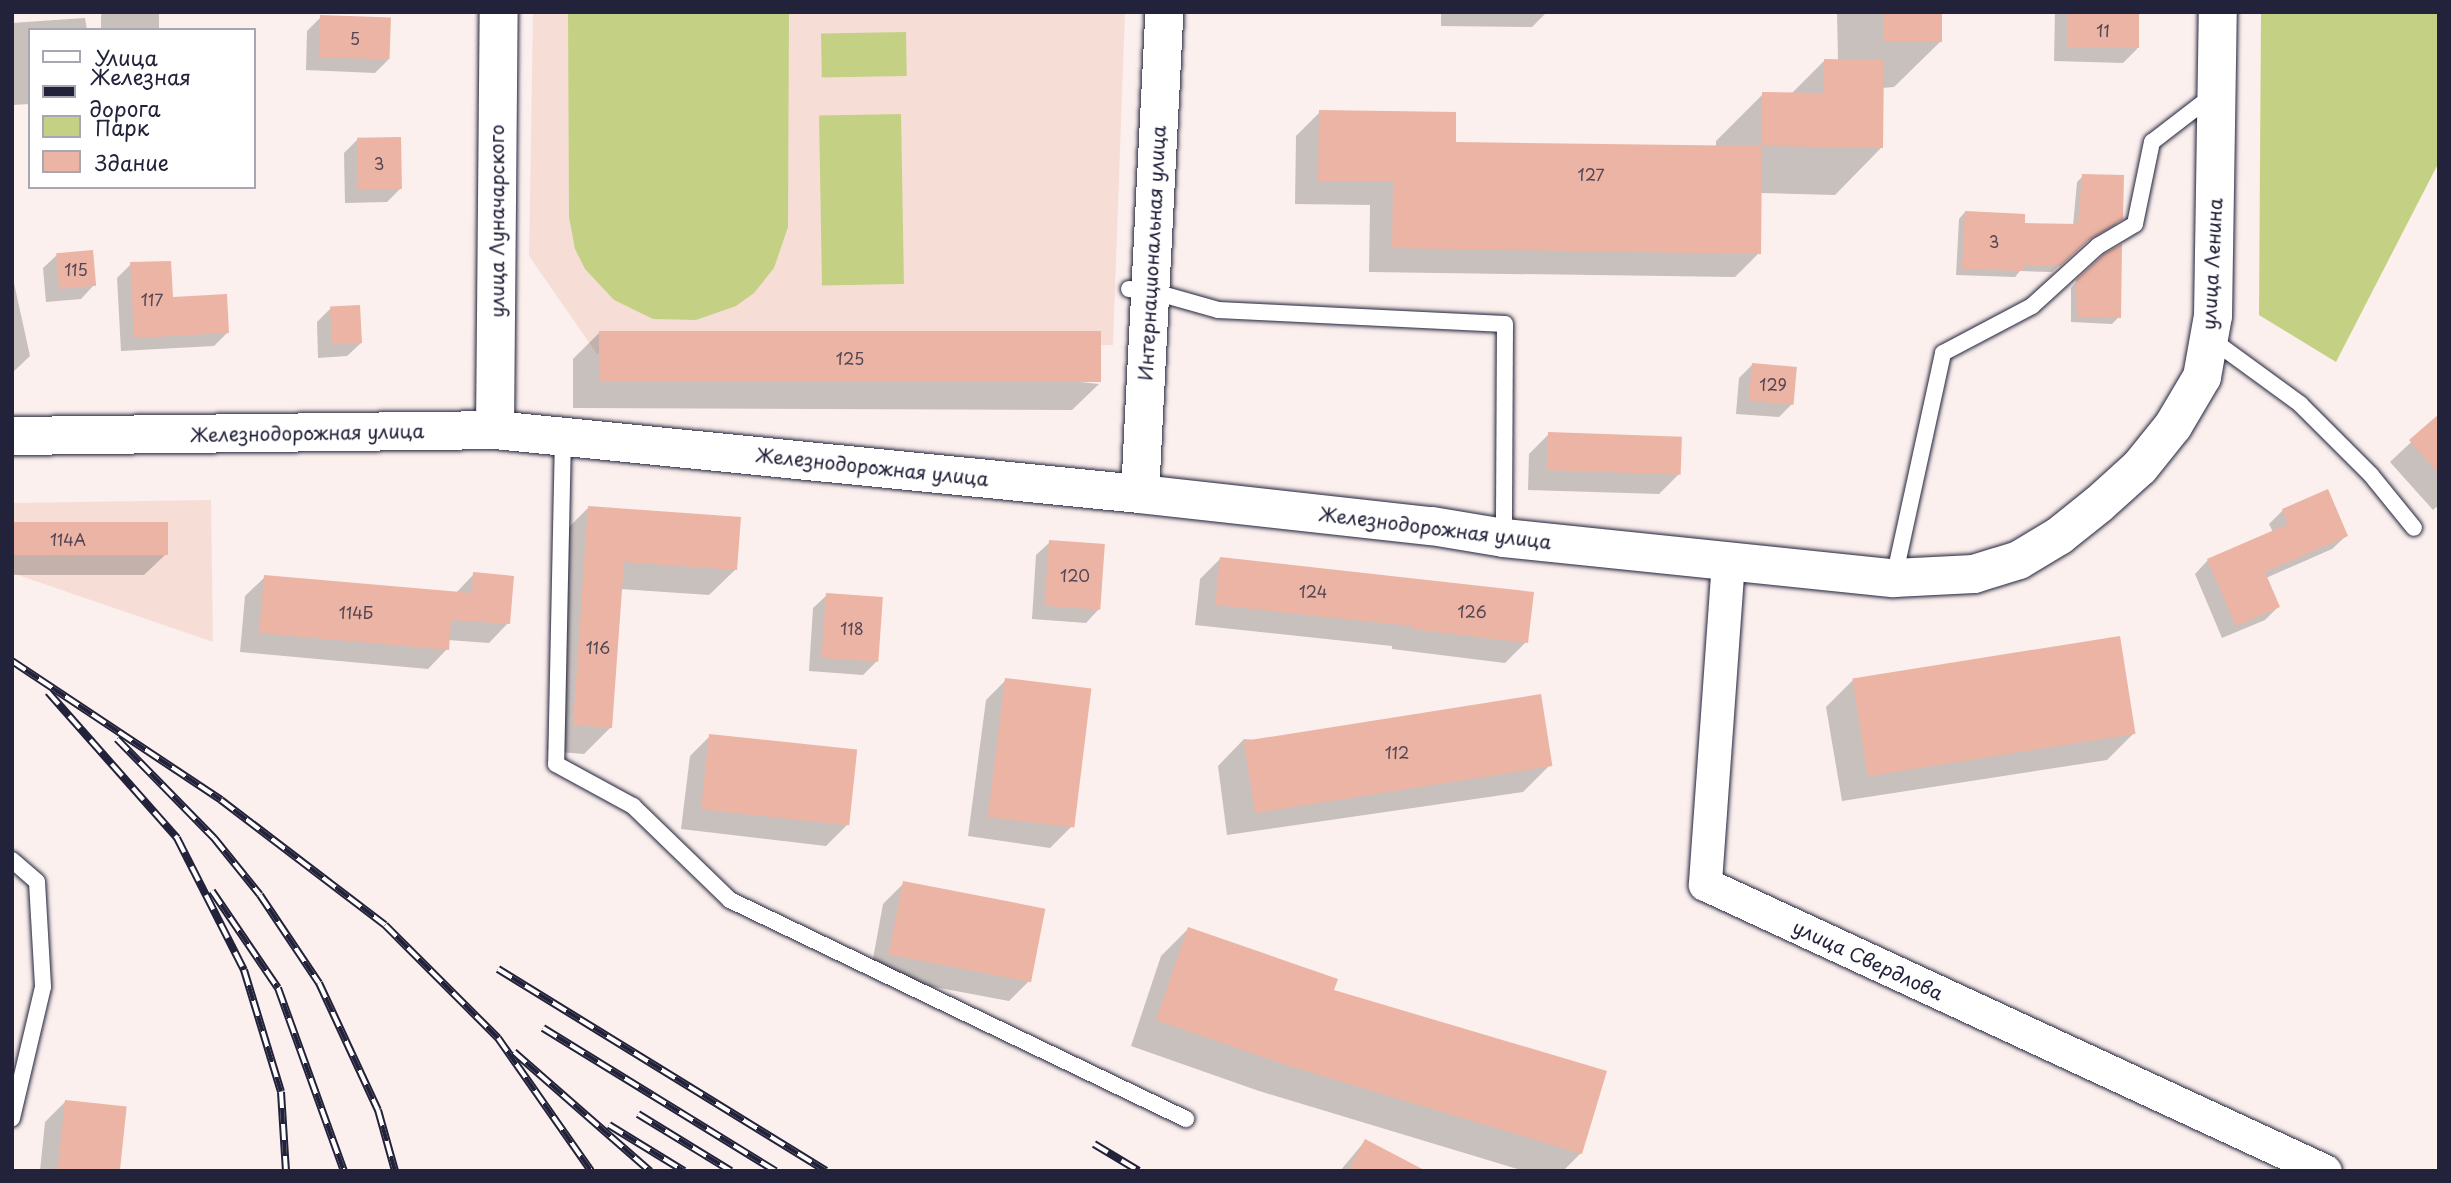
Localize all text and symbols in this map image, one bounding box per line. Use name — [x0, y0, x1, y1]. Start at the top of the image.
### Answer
house number: 11 — [2096, 20, 2110, 40]
legend — [28, 28, 256, 189]
house number: 5 — [350, 28, 360, 48]
text: Улица — [95, 41, 158, 73]
text: Железная дорога — [90, 60, 191, 124]
text: Парк — [95, 111, 149, 143]
street label: улица Луначарского — [486, 124, 508, 318]
street label: Интернациональная улица — [1134, 124, 1170, 382]
text: Здание — [95, 146, 169, 178]
house number: 3 — [374, 153, 384, 173]
house number: 127 — [1577, 164, 1605, 184]
street label: улица Ленина — [2197, 197, 2227, 331]
house number: 3 — [1989, 231, 1999, 251]
house number: 115 — [64, 259, 88, 279]
house number: 117 — [141, 289, 163, 309]
house number: 125 — [836, 348, 864, 368]
house number: 129 — [1759, 374, 1787, 394]
street label: Железнодорожная улица — [189, 420, 425, 446]
street label: Железнодорожная улица — [754, 443, 990, 491]
street label: Железнодорожная улица — [1317, 502, 1553, 554]
house number: 114А — [50, 529, 86, 549]
house number: 120 — [1060, 565, 1090, 585]
house number: 124 — [1299, 581, 1327, 601]
house number: 126 — [1457, 601, 1487, 621]
house number: 114Б — [339, 602, 373, 622]
house number: 118 — [840, 618, 864, 638]
house number: 116 — [586, 637, 610, 657]
house number: 112 — [1385, 742, 1409, 762]
street label: улица Свердлова — [1789, 915, 1947, 1005]

